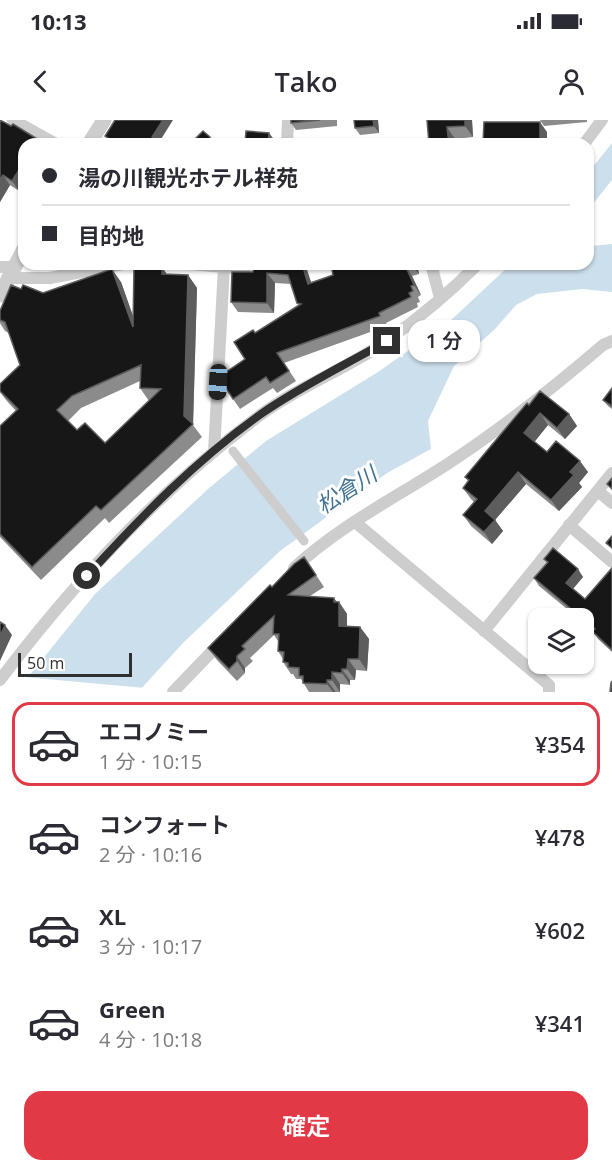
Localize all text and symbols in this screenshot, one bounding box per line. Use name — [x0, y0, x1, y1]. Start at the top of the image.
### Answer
text: 10:13 — [30, 6, 87, 36]
text: Tako — [275, 63, 337, 100]
icon: back — [24, 65, 57, 98]
icon: person — [555, 65, 588, 98]
text: 湯の川観光ホテル祥苑 — [78, 162, 298, 192]
text: 目的地 — [78, 220, 144, 250]
callout: 1 分 — [408, 320, 480, 362]
route end — [373, 327, 400, 354]
text: 1 分 — [426, 327, 462, 354]
car — [208, 364, 228, 400]
water label: 松倉川 — [310, 457, 384, 520]
route start — [73, 562, 100, 589]
map controls — [528, 608, 594, 674]
button: layers — [528, 608, 594, 674]
scale bar — [18, 650, 132, 678]
text: 50 m — [27, 652, 64, 674]
text: エコノミー — [99, 716, 209, 746]
icon: car — [27, 717, 81, 771]
text: ¥354 — [535, 729, 585, 759]
text: 1 分 · 10:15 — [99, 748, 202, 775]
text: コンフォート — [99, 809, 230, 839]
icon: car — [27, 810, 81, 864]
text: ¥478 — [535, 822, 585, 852]
text: 2 分 · 10:16 — [99, 841, 202, 868]
text: XL — [99, 901, 126, 931]
icon: car — [27, 903, 81, 957]
text: ¥602 — [535, 915, 585, 945]
text: 3 分 · 10:17 — [99, 933, 202, 960]
text: Green — [99, 994, 165, 1024]
icon: car — [27, 996, 81, 1050]
text: ¥341 — [535, 1008, 585, 1038]
text: 4 分 · 10:18 — [99, 1026, 202, 1053]
button: 確定 — [24, 1091, 588, 1160]

